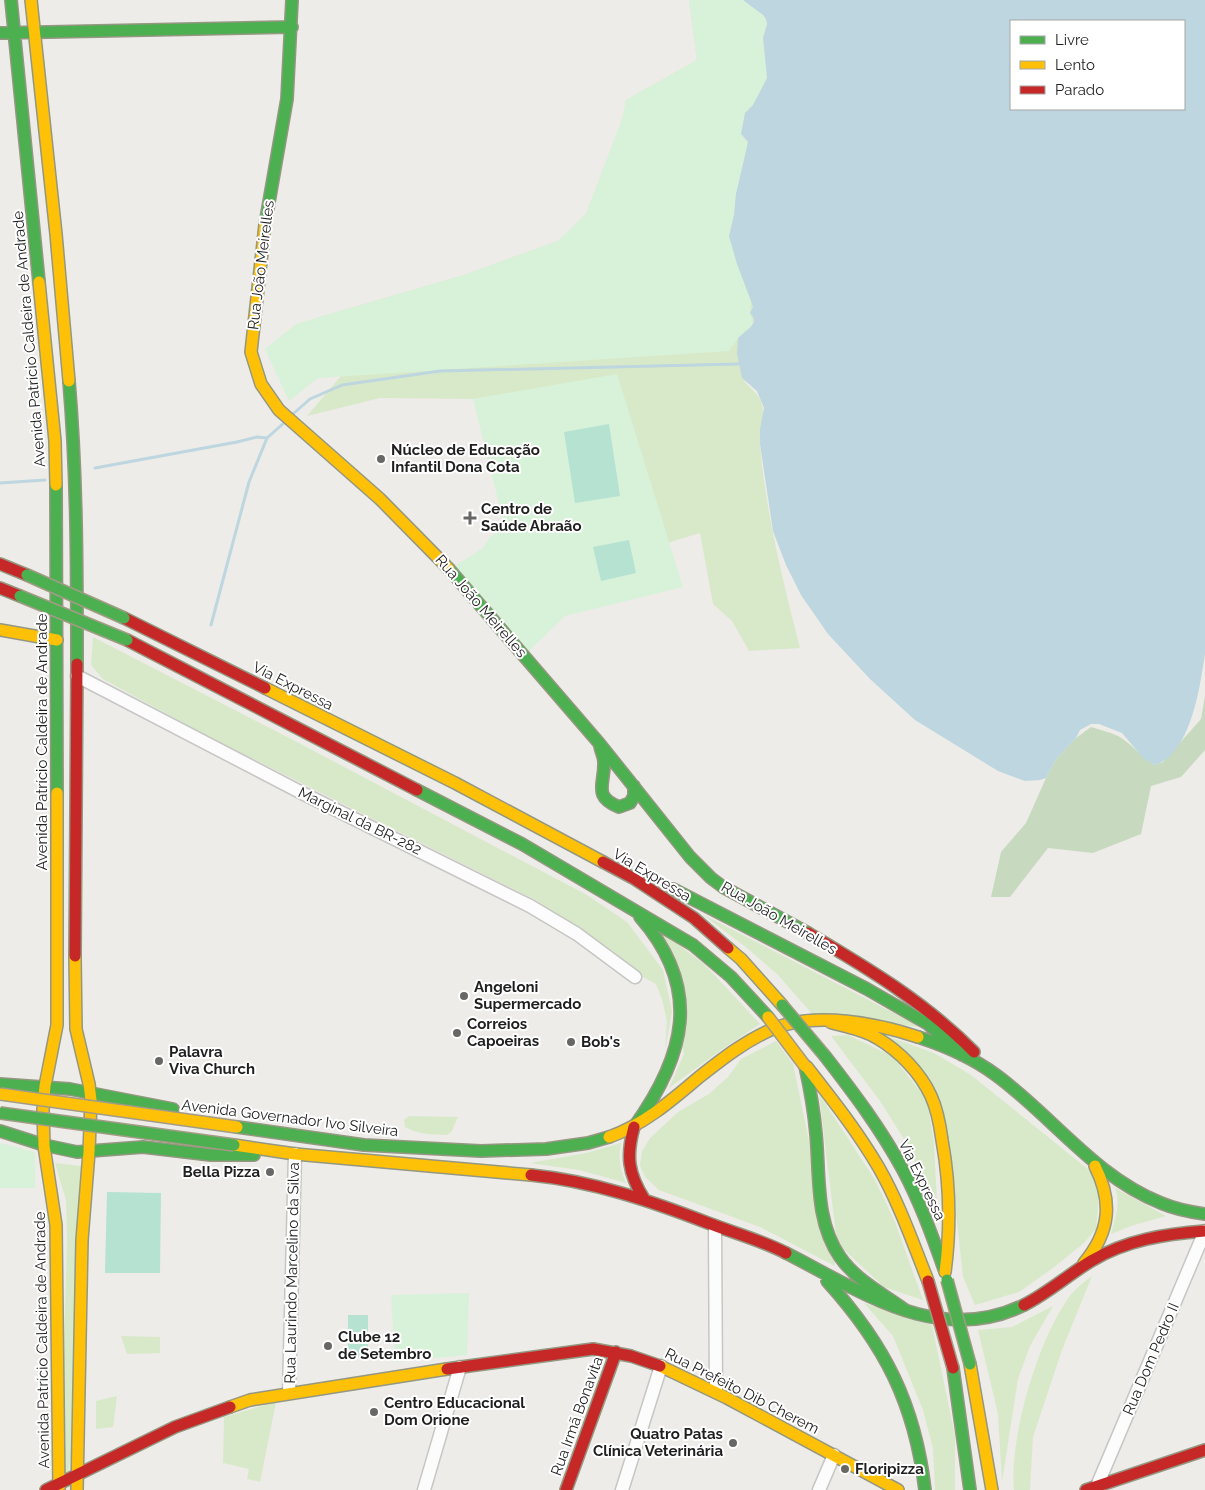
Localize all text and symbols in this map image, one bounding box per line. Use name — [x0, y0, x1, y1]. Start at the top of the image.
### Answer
legend — [1010, 20, 1185, 110]
text: Livre — [1055, 31, 1089, 49]
text: Lento — [1055, 56, 1095, 74]
text: Parado — [1055, 81, 1104, 99]
street label: Rua João Meirelles — [244, 199, 278, 331]
street label: Avenida Patrício Caldeira de Andrade — [9, 210, 49, 468]
place label: Núcleo de Educação Infantil Dona Cota — [391, 441, 540, 476]
marker: Núcleo de Educação Infantil Dona Cota — [375, 453, 387, 465]
place label: Centro de Saúde Abraão — [481, 500, 582, 535]
marker: Centro de Saúde Abraão — [463, 511, 477, 525]
street label: Rua João Meirelles — [431, 551, 531, 661]
street label: Avenida Patrício Caldeira de Andrade — [33, 613, 51, 871]
street label: Via Expressa — [250, 658, 336, 714]
street label: Marginal da BR-282 — [295, 783, 425, 859]
street label: Via Expressa — [610, 845, 694, 905]
street label: Rua João Meirelles — [718, 878, 840, 958]
place label: Angeloni Supermercado — [474, 978, 581, 1013]
marker: Angeloni Supermercado — [458, 990, 470, 1002]
place label: Correios Capoeiras — [467, 1015, 539, 1050]
marker: Correios Capoeiras — [451, 1027, 463, 1039]
place label: Bob's — [581, 1033, 620, 1051]
marker: Bob's — [565, 1036, 577, 1048]
place label: Palavra Viva Church — [169, 1043, 255, 1078]
marker: Palavra Viva Church — [153, 1055, 165, 1067]
street label: Avenida Governador Ivo Silveira — [181, 1096, 399, 1140]
street label: Via Expressa — [895, 1137, 949, 1223]
street label: Rua Laurindo Marcelino da Silva — [281, 1162, 303, 1384]
place label: Bella Pizza — [183, 1163, 260, 1181]
marker: Bella Pizza — [264, 1166, 276, 1178]
street label: Avenida Patrício Caldeira de Andrade — [31, 1211, 53, 1469]
street label: Rua Dom Pedro II — [1119, 1300, 1183, 1418]
place label: Clube 12 de Setembro — [338, 1328, 431, 1363]
marker: Clube 12 de Setembro — [322, 1340, 334, 1352]
street label: Rua Prefeito Dib Cherem — [662, 1344, 822, 1438]
street label: Rua Irmã Bonavita — [547, 1354, 607, 1478]
place label: Centro Educacional Dom Orione — [384, 1394, 525, 1429]
marker: Centro Educacional Dom Orione — [368, 1406, 380, 1418]
place label: Quatro Patas Clínica Veterinária — [593, 1425, 723, 1460]
marker: Quatro Patas Clínica Veterinária — [727, 1437, 739, 1449]
place label: Floripizza — [855, 1460, 924, 1478]
marker: Floripizza — [839, 1463, 851, 1475]

